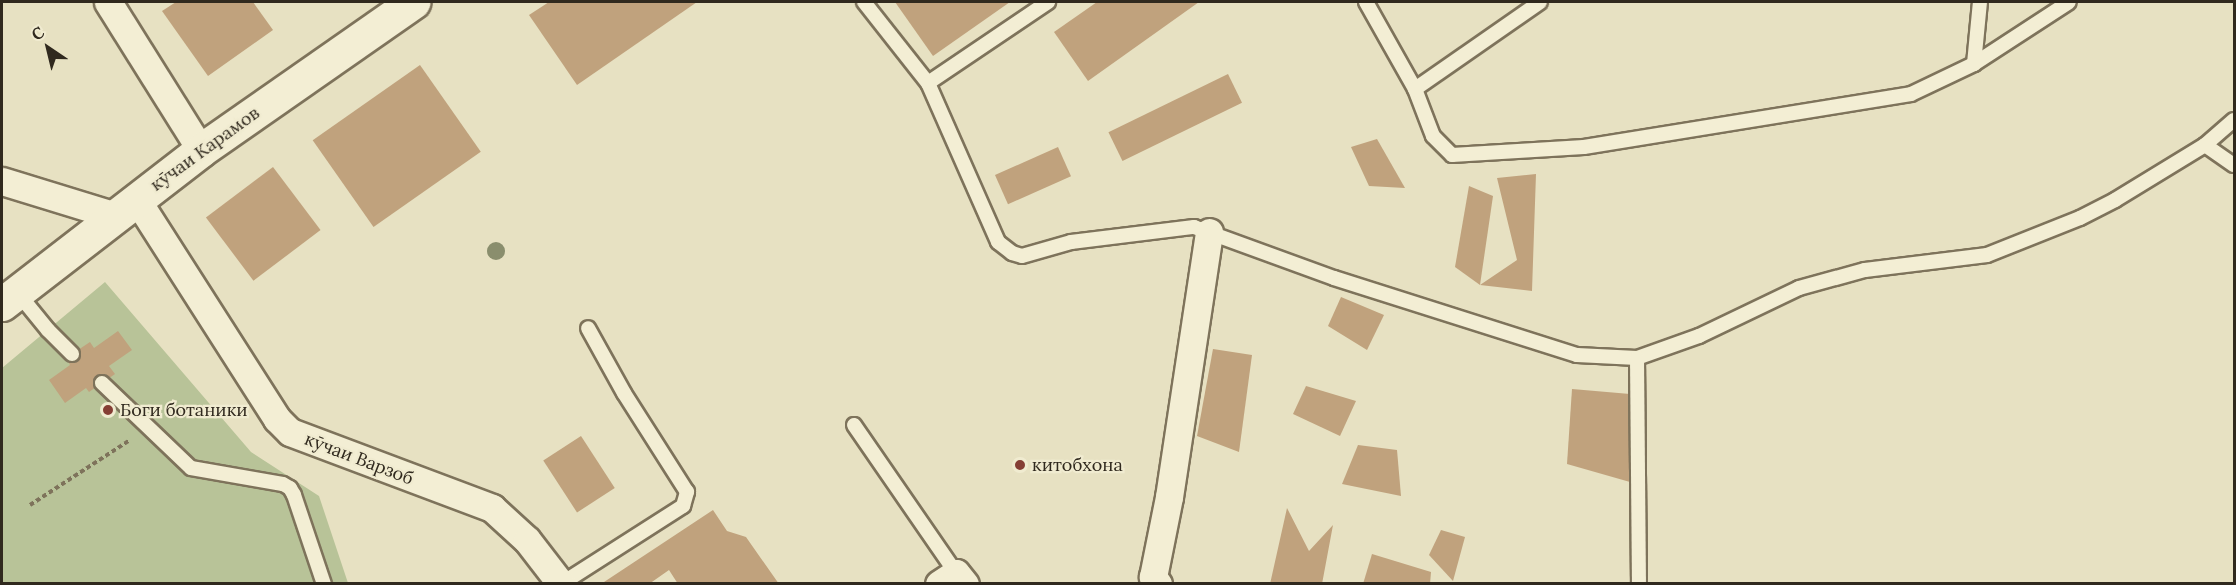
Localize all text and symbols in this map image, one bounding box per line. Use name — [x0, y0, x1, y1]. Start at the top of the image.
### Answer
north arrow — [18, 18, 78, 78]
text: С — [27, 22, 48, 45]
street label: кӯчаи Карамов — [146, 102, 264, 196]
place label: Боги ботаники — [120, 399, 248, 421]
marker: Боги ботаники — [101, 403, 115, 417]
street label: кӯчаи Варзоб — [302, 428, 416, 490]
place label: китобхона — [1032, 454, 1123, 476]
marker: китобхона — [1013, 458, 1027, 472]

